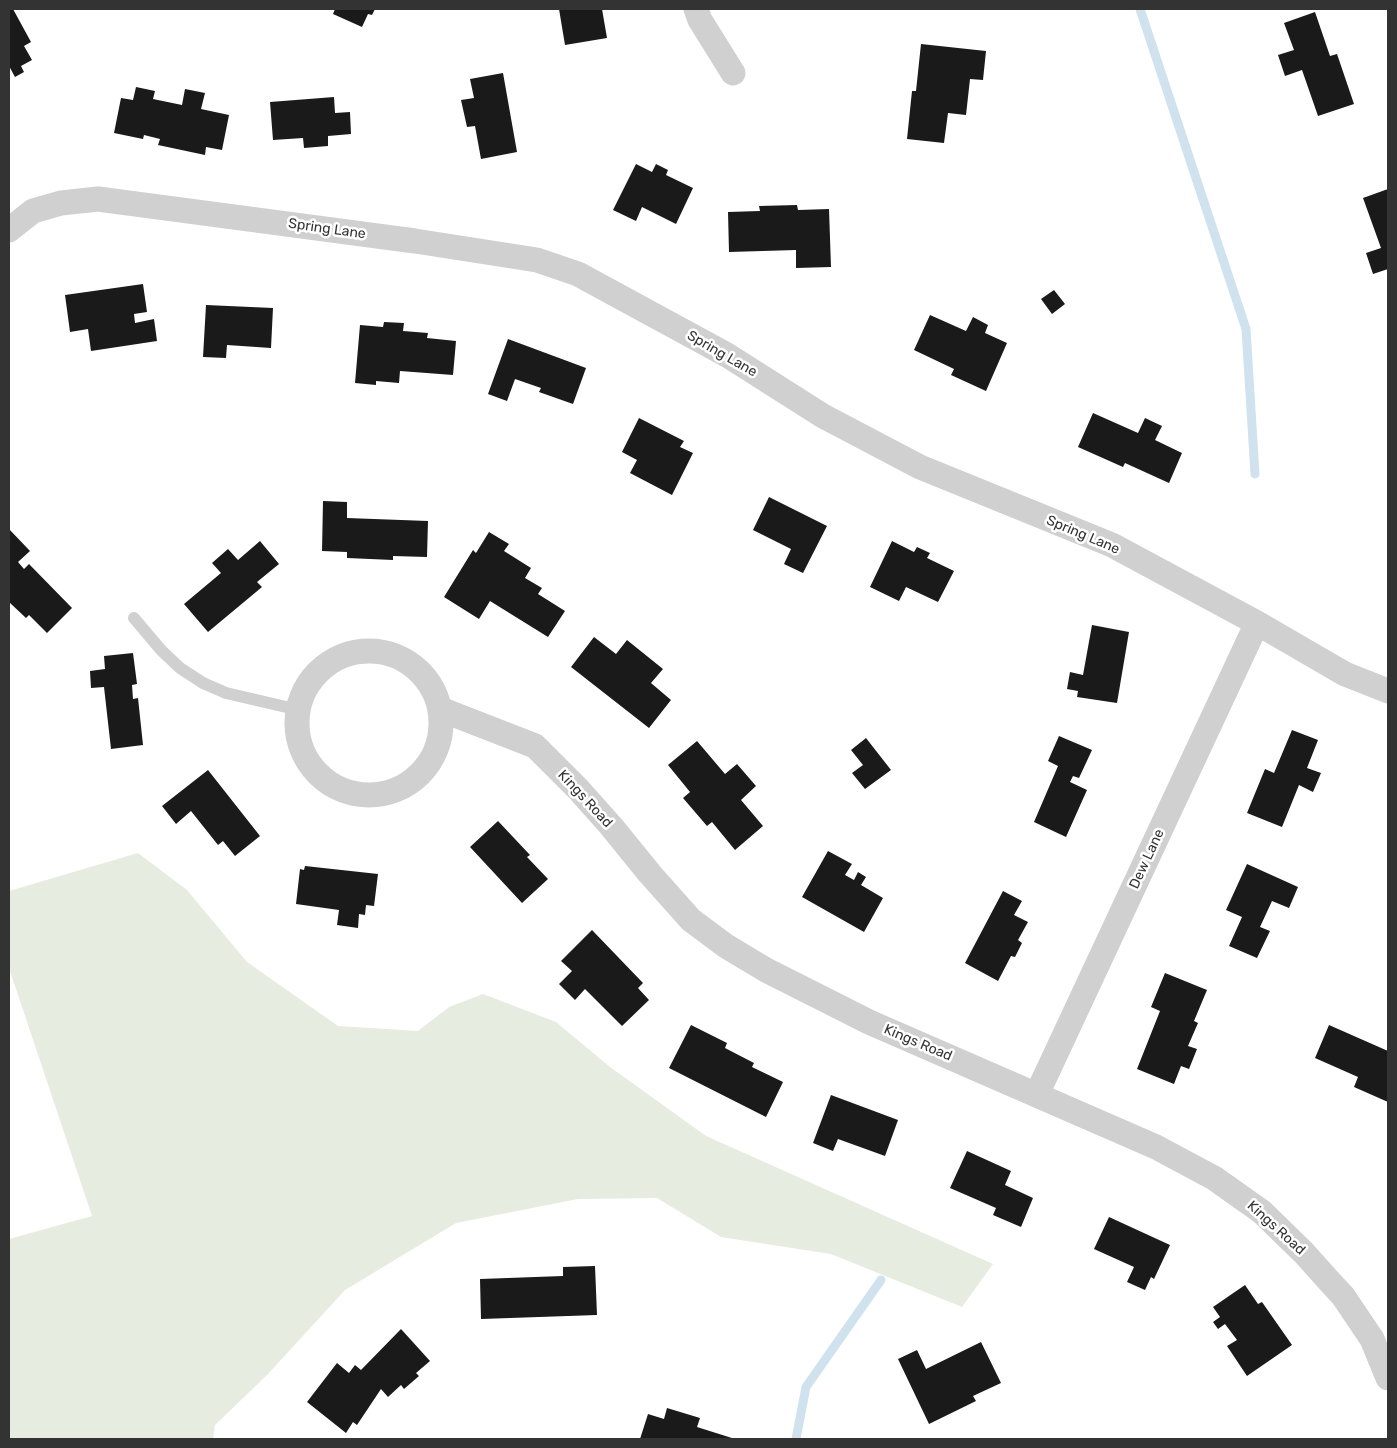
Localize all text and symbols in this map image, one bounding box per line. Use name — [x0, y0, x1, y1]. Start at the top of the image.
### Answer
street label: Spring Lane — [287, 215, 367, 243]
street label: Spring Lane — [684, 327, 760, 381]
street label: Spring Lane — [1044, 512, 1122, 558]
street label: Kings Road — [554, 767, 616, 831]
street label: Dew Lane — [1126, 827, 1168, 891]
street label: Kings Road — [881, 1021, 955, 1065]
street label: Kings Road — [1243, 1198, 1309, 1258]

